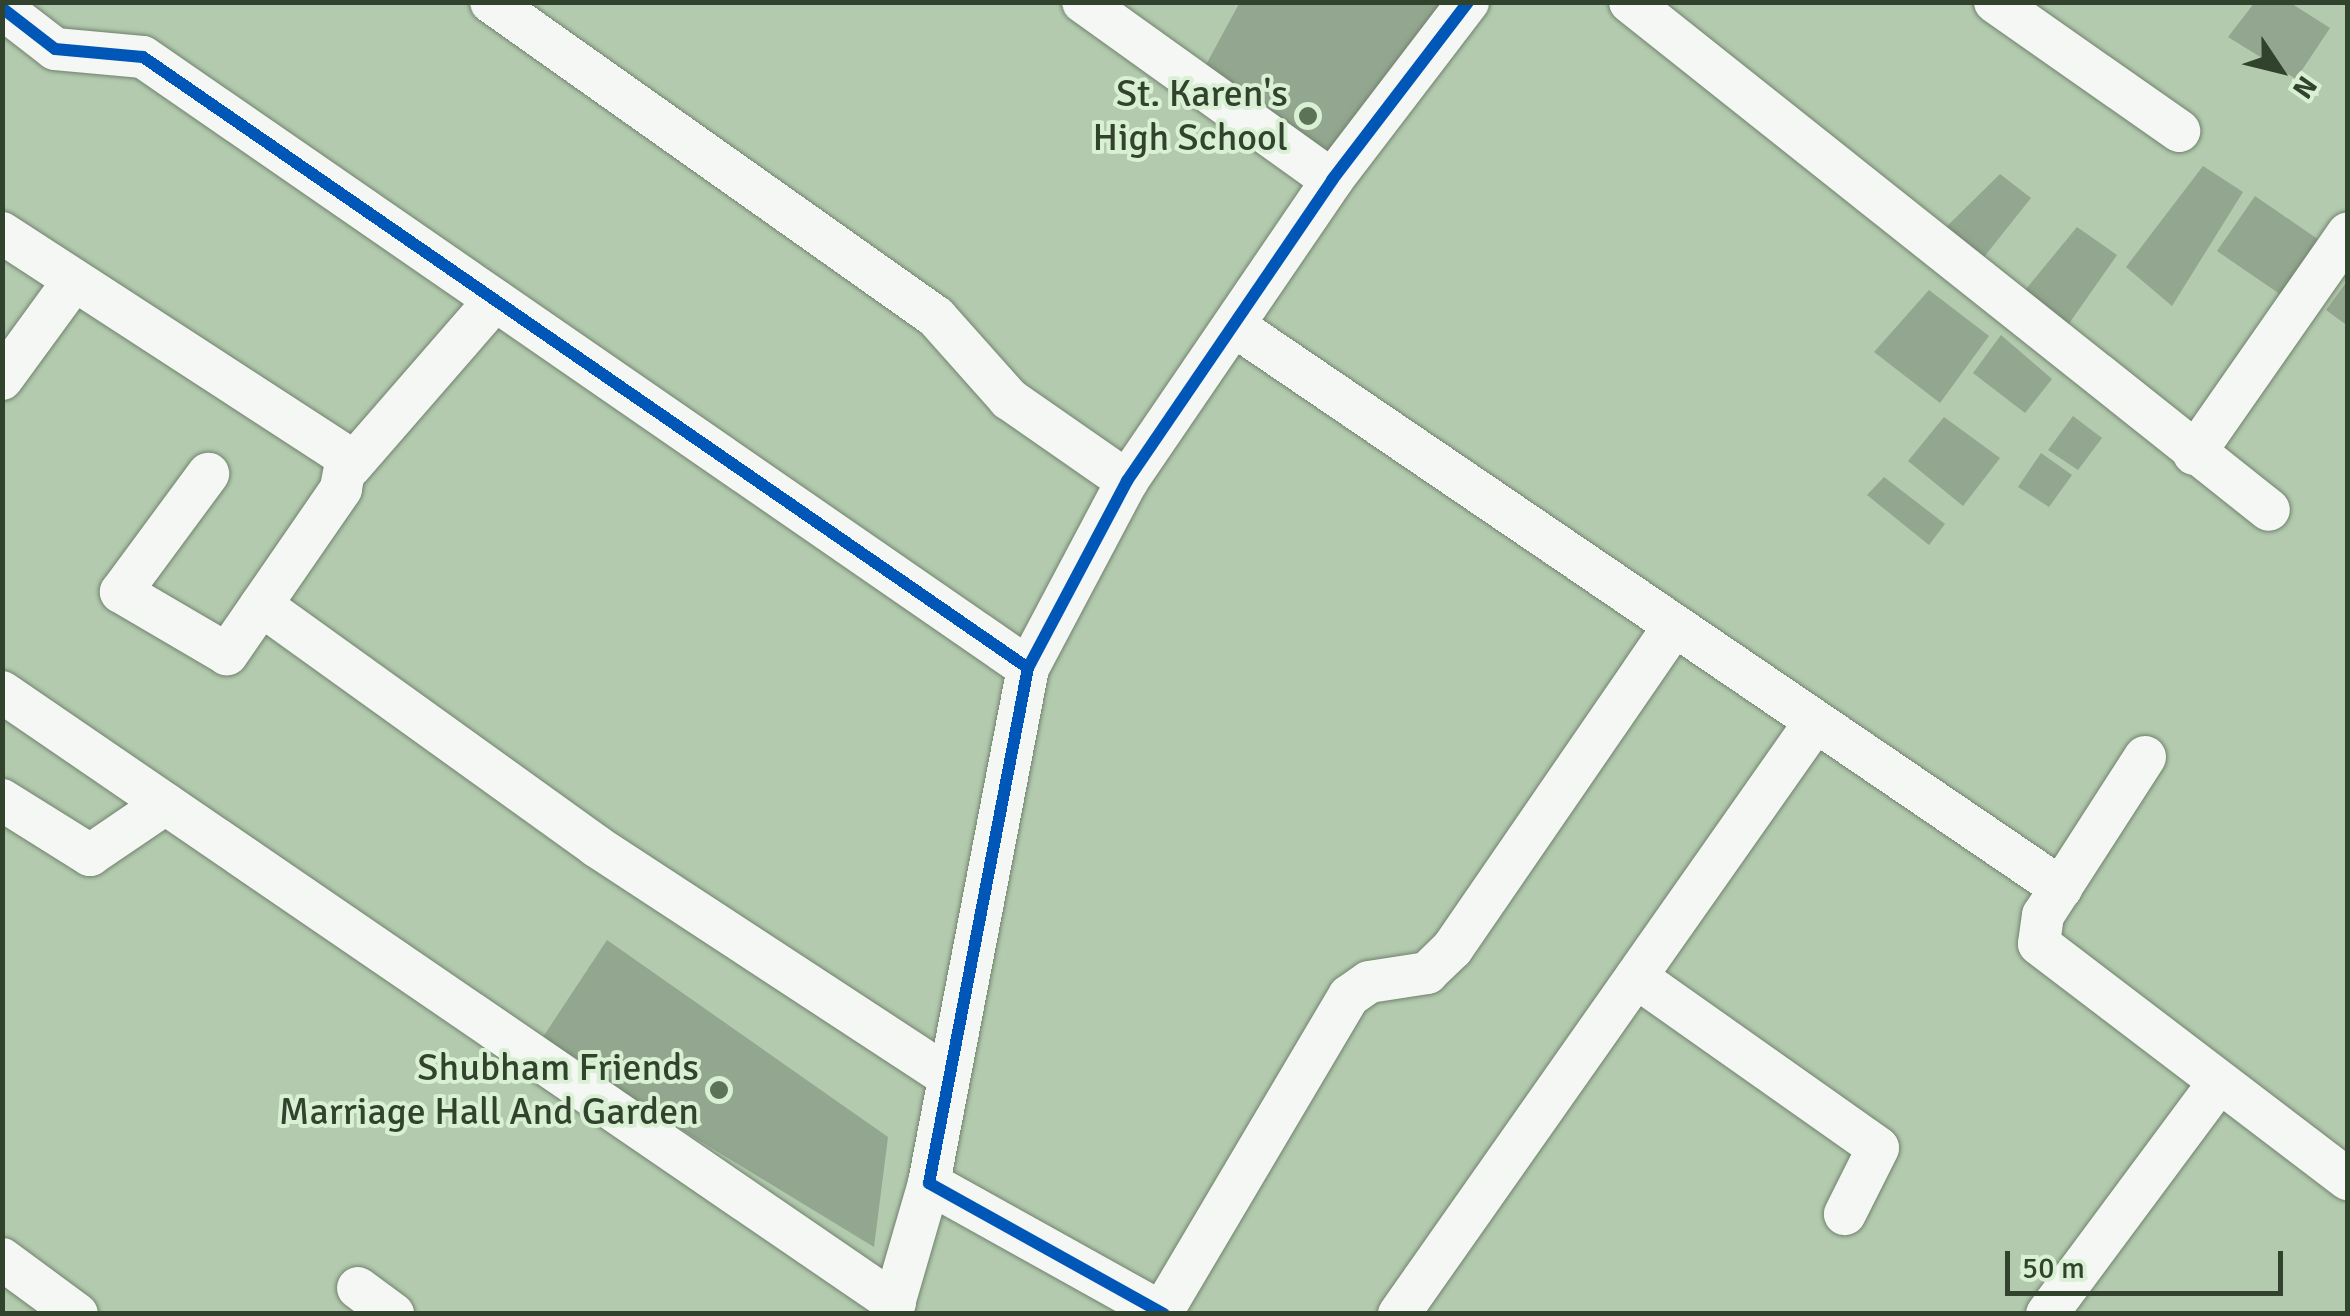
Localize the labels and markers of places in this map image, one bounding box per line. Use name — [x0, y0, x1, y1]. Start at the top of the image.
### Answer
place label: St. Karen's High School — [1093, 71, 1288, 160]
marker: St. Karen's High School — [1297, 105, 1319, 127]
place label: Shubham Friends Marriage Hall And Garden — [279, 1045, 699, 1134]
marker: Shubham Friends Marriage Hall And Garden — [708, 1079, 730, 1101]

